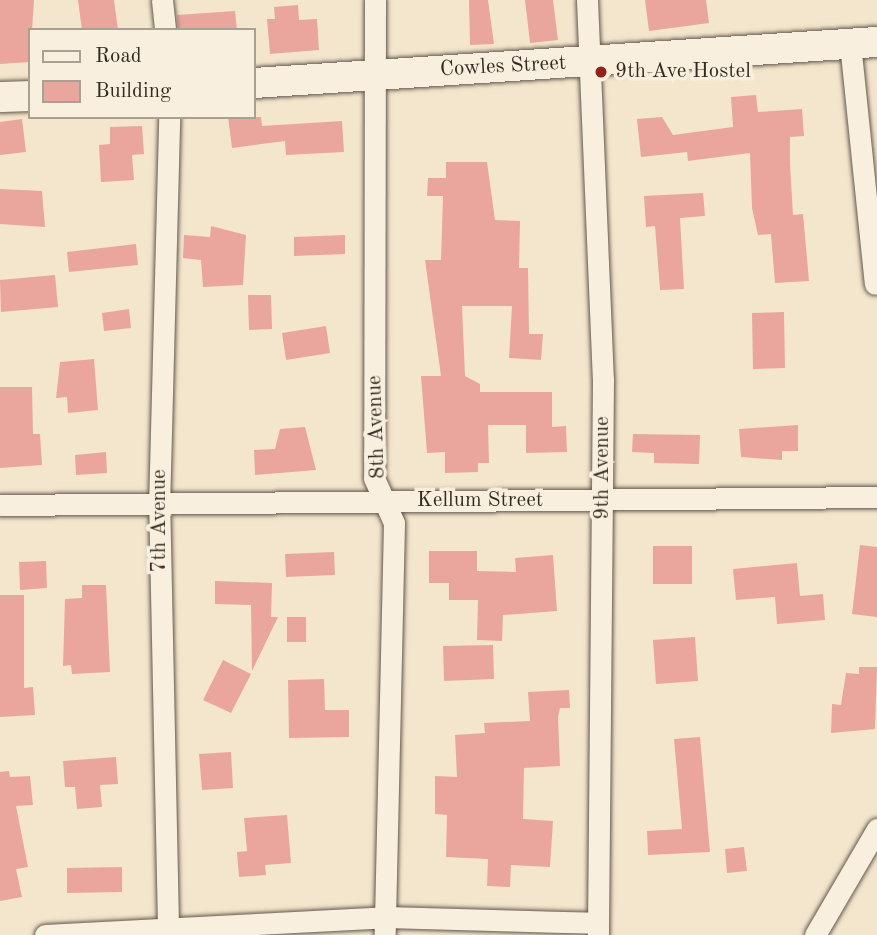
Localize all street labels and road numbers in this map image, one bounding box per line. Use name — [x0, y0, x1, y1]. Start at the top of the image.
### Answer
street label: Cowles Street — [439, 51, 567, 83]
street label: 8th Avenue — [363, 375, 391, 479]
street label: 9th Avenue — [590, 416, 616, 520]
street label: 7th Avenue — [147, 469, 173, 573]
street label: Kellum Street — [417, 488, 543, 514]

